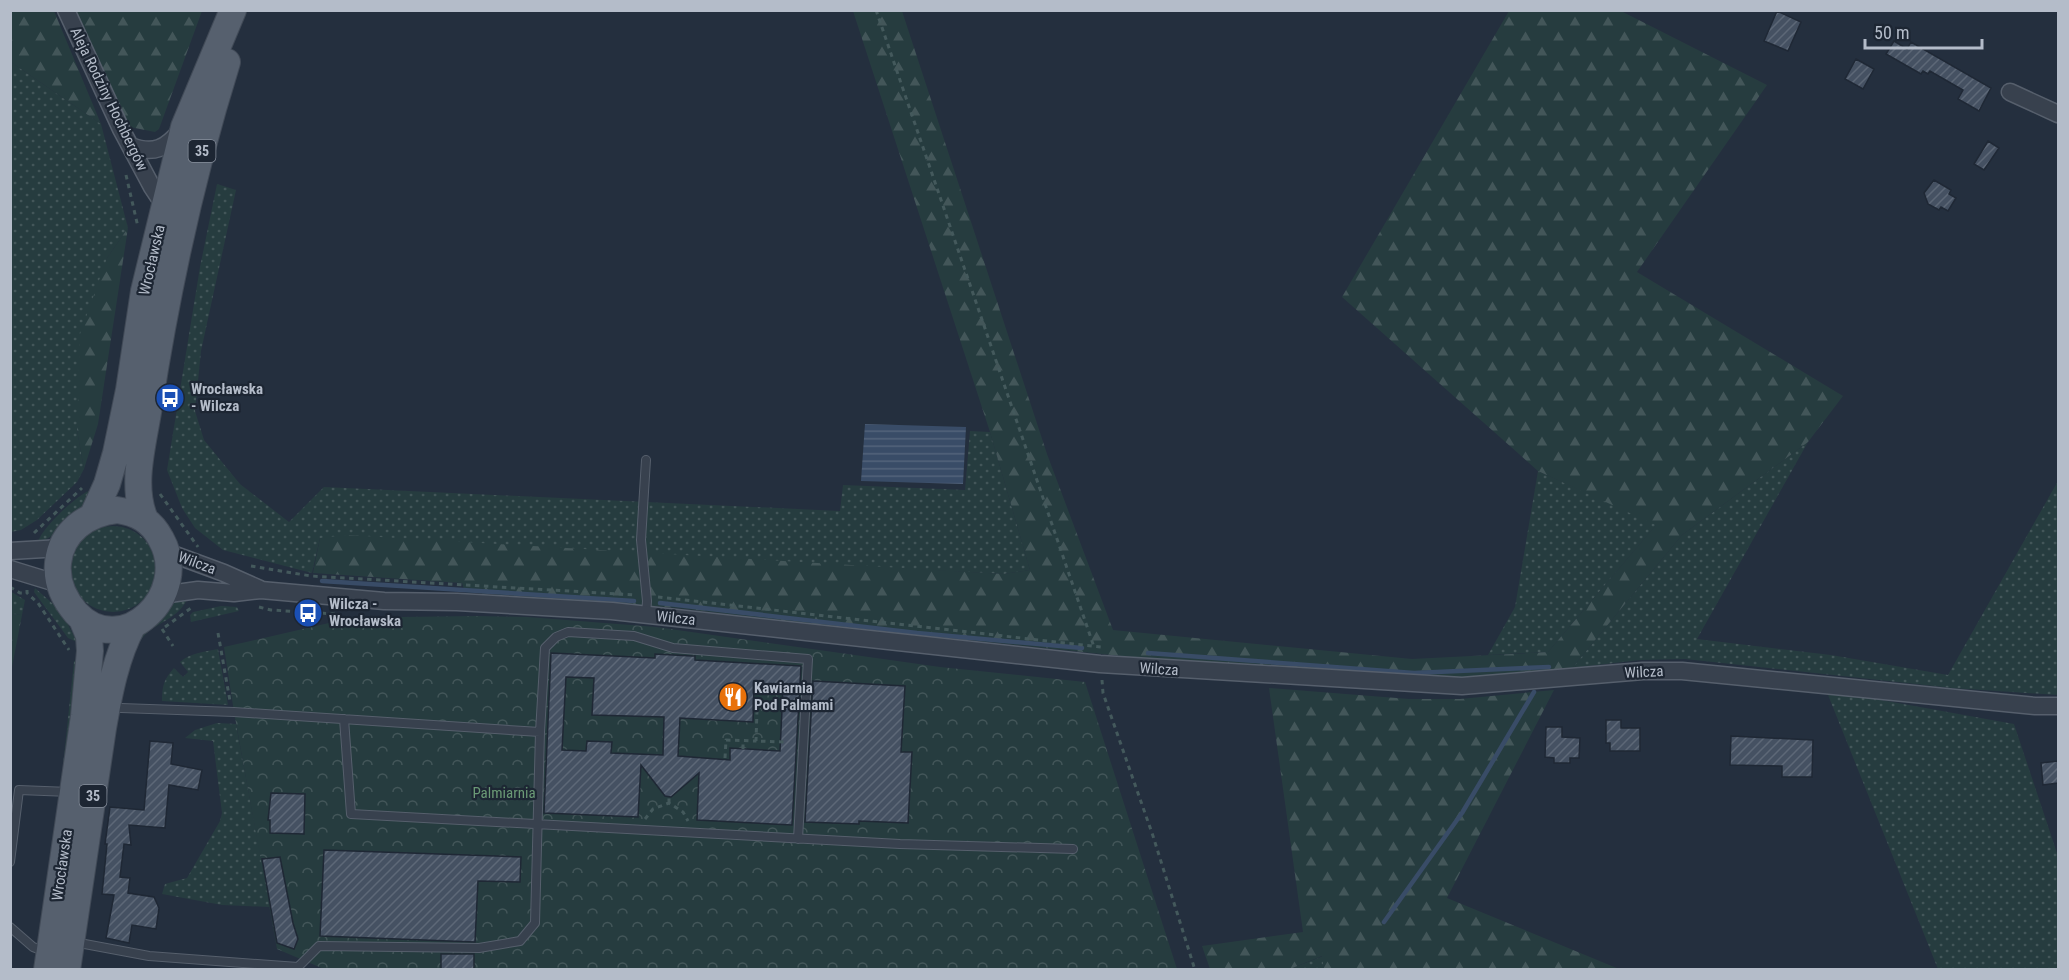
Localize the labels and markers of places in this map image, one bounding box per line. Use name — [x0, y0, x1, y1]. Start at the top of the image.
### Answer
place label: Wrocławska - Wilcza — [191, 380, 263, 415]
bus stop icon: Wrocławska - Wilcza — [154, 382, 186, 414]
place label: Wilcza - Wrocławska — [329, 595, 401, 630]
bus stop icon: Wilcza - Wrocławska — [292, 597, 324, 629]
place label: Kawiarnia Pod Palmami — [754, 679, 833, 714]
restaurant icon: Kawiarnia Pod Palmami — [717, 681, 749, 713]

